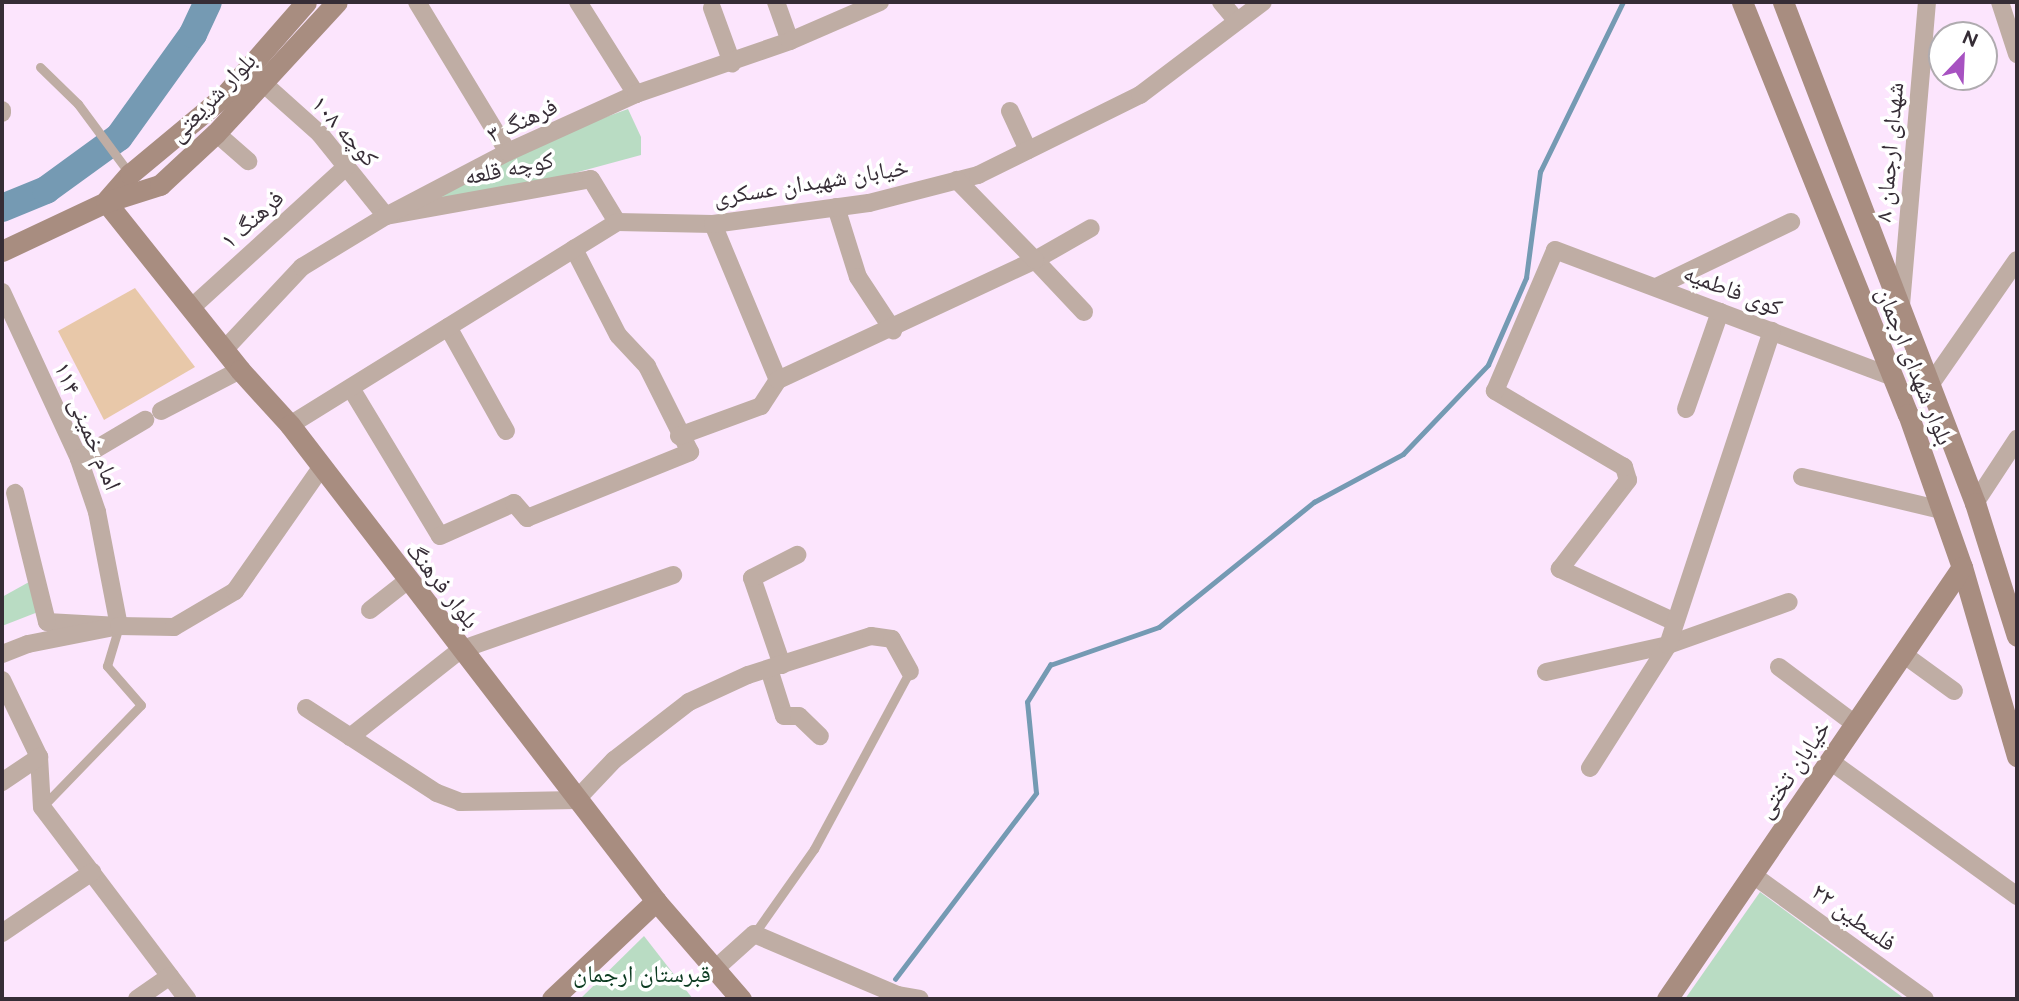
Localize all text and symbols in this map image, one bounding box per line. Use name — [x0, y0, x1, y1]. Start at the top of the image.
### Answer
north arrow — [1928, 21, 1998, 91]
text: N — [1959, 26, 1981, 51]
street label: بلوار شریعتی — [162, 46, 262, 148]
street label: شهدای ارجمان ۸ — [1869, 81, 1909, 223]
street label: کوچه ۱۰۸ — [306, 90, 384, 172]
street label: فرهنگ ۳ — [482, 91, 562, 149]
street label: کوچه قلعه — [462, 145, 556, 191]
street label: خیابان شهیدان عسکری — [711, 152, 911, 212]
street label: فرهنگ ۱ — [215, 183, 289, 255]
street label: کوی فاطمیه — [1680, 258, 1786, 322]
street label: بلوار شهدای ارجمان — [1870, 283, 1960, 449]
street label: امام خمینی ۱۱۴ — [48, 358, 128, 494]
street label: بلوار فرهنگ — [400, 536, 486, 634]
street label: خیابان تختی — [1750, 714, 1836, 824]
street label: فلسطین ۲۲ — [1806, 877, 1902, 957]
park label: قبرستان ارجمان — [573, 960, 711, 988]

